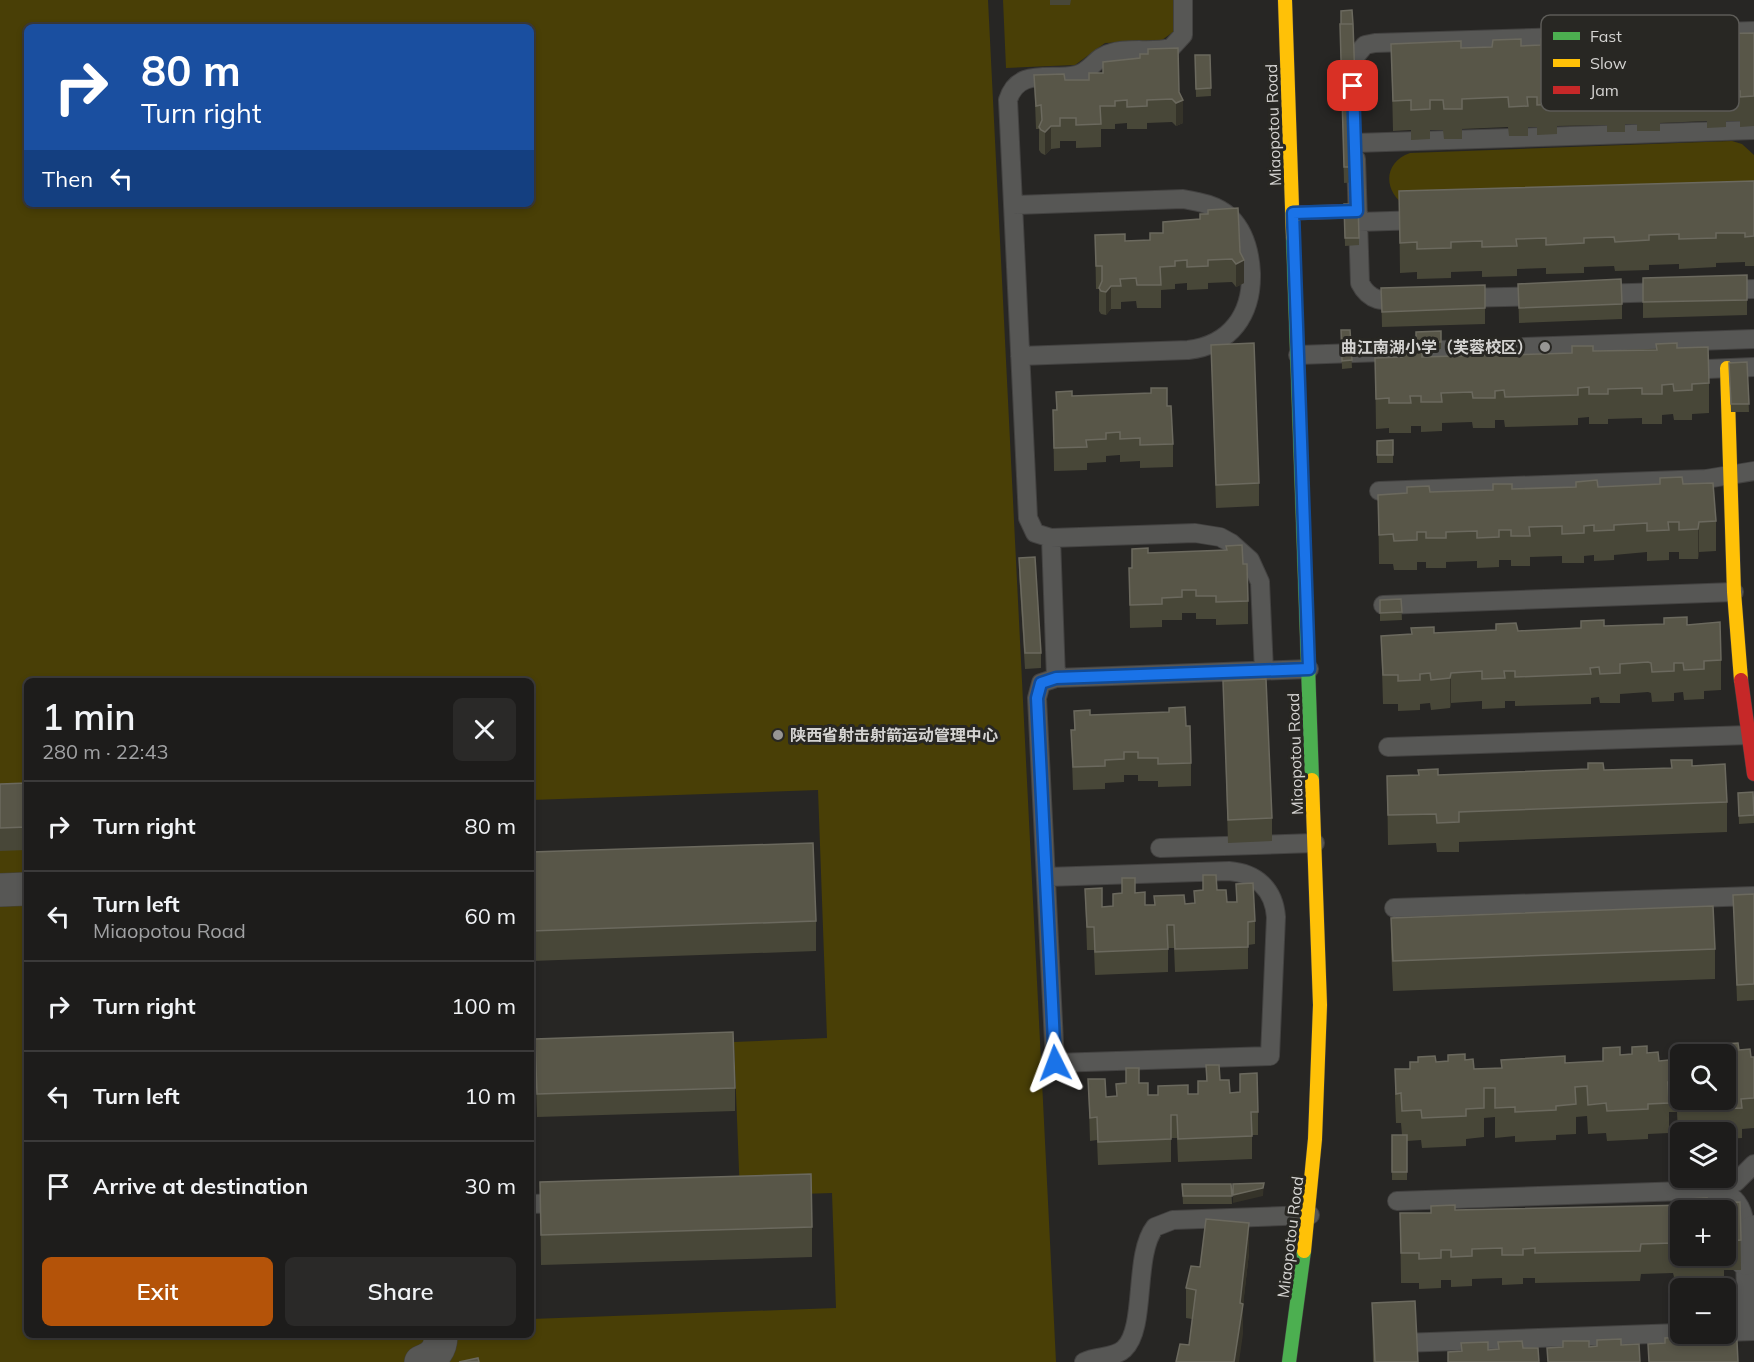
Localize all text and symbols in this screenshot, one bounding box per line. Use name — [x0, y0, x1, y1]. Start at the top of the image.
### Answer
legend — [1541, 15, 1739, 111]
text: Fast — [1590, 26, 1622, 46]
text: 80 m — [141, 44, 241, 97]
icon: right — [42, 48, 120, 126]
text: Slow — [1590, 53, 1627, 73]
pin — [1327, 60, 1378, 111]
street label: Miaopotou Road — [1261, 64, 1285, 186]
icon: arrive — [1336, 69, 1369, 102]
text: Jam — [1590, 80, 1619, 100]
text: Turn right — [141, 96, 261, 130]
icon: left — [105, 162, 138, 195]
text: Then — [42, 165, 93, 193]
place label: 曲江南湖小学（芙蓉校区） — [1341, 337, 1533, 357]
marker: 曲江南湖小学（芙蓉校区） — [1538, 340, 1552, 354]
street label: Miaopotou Road — [1283, 693, 1307, 815]
text: 1 min — [42, 694, 136, 739]
button: close — [453, 698, 516, 761]
place label: 陕西省射击射箭运动管理中心 — [790, 725, 998, 745]
marker: 陕西省射击射箭运动管理中心 — [771, 728, 785, 742]
text: 280 m · 22:43 — [42, 739, 168, 764]
icon: right — [42, 810, 75, 843]
text: Turn right — [93, 812, 196, 840]
text: 80 m — [465, 812, 516, 840]
text: Turn left — [93, 890, 180, 918]
icon: left — [42, 900, 75, 933]
text: 60 m — [465, 902, 516, 930]
text: Miaopotou Road — [93, 918, 246, 943]
icon: right — [42, 990, 75, 1023]
text: Turn right — [93, 992, 196, 1020]
text: 100 m — [451, 992, 516, 1020]
position arrow — [1023, 1031, 1087, 1095]
map controls — [1670, 1044, 1736, 1344]
button: search — [1670, 1044, 1736, 1110]
icon: left — [42, 1080, 75, 1113]
text: Turn left — [93, 1082, 180, 1110]
text: 10 m — [465, 1082, 516, 1110]
button: layers — [1670, 1122, 1736, 1188]
icon: arrive — [42, 1170, 75, 1203]
text: Arrive at destination — [93, 1172, 308, 1200]
text: 30 m — [465, 1172, 516, 1200]
street label: Miaopotou Road — [1273, 1175, 1307, 1299]
button: + — [1670, 1200, 1736, 1266]
button: Exit — [42, 1257, 273, 1326]
button: Share — [285, 1257, 516, 1326]
button: − — [1670, 1278, 1736, 1344]

